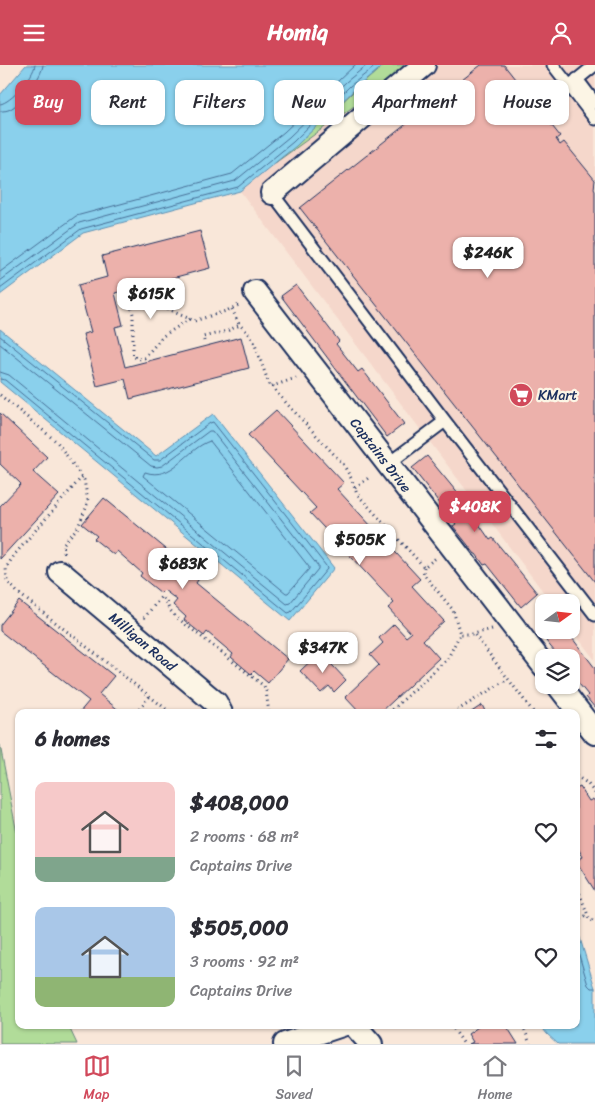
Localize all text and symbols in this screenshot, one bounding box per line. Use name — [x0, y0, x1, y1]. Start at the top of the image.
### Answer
text: Homiq — [267, 13, 328, 52]
icon: menu — [20, 19, 48, 47]
icon: person — [547, 19, 575, 47]
chip: Buy — [15, 80, 81, 125]
chip: Rent — [91, 80, 165, 125]
chip: Filters — [175, 80, 264, 125]
chip: New — [274, 80, 344, 125]
chip: Apartment — [354, 80, 475, 125]
chip: House — [485, 80, 569, 125]
pin: $246K — [453, 237, 523, 279]
text: $246K — [464, 238, 512, 267]
pin: $615K — [116, 277, 186, 320]
text: $615K — [128, 279, 174, 308]
supermarket icon: KMart — [508, 382, 534, 408]
place label: KMart — [538, 383, 577, 408]
street label: Captains Drive — [344, 412, 418, 498]
pin: $408K — [440, 491, 510, 533]
text: $408K — [450, 492, 500, 521]
pin: $505K — [325, 523, 395, 566]
text: $505K — [335, 525, 385, 554]
pin: $683K — [148, 547, 218, 590]
text: $683K — [159, 549, 207, 578]
north arrow — [535, 594, 580, 639]
map controls — [535, 594, 580, 694]
street label: Milligan Road — [103, 605, 184, 679]
pin: $347K — [288, 631, 358, 674]
text: $347K — [299, 633, 347, 662]
button: layers — [535, 649, 580, 694]
text: 6 homes — [35, 720, 110, 758]
icon: filters — [532, 725, 560, 753]
text: $408,000 — [190, 784, 289, 822]
icon: home — [75, 802, 135, 862]
icon: heart — [532, 818, 560, 846]
text: 2 rooms · 68 m² — [190, 822, 299, 851]
text: Captains Drive — [190, 851, 292, 880]
text: $505,000 — [190, 909, 289, 947]
icon: home — [75, 927, 135, 987]
icon: heart — [532, 943, 560, 971]
text: 3 rooms · 92 m² — [190, 947, 299, 976]
text: Captains Drive — [190, 976, 292, 1005]
tab: Map — [83, 1052, 111, 1107]
tab: Saved — [276, 1052, 312, 1107]
tab: Home — [477, 1052, 512, 1107]

